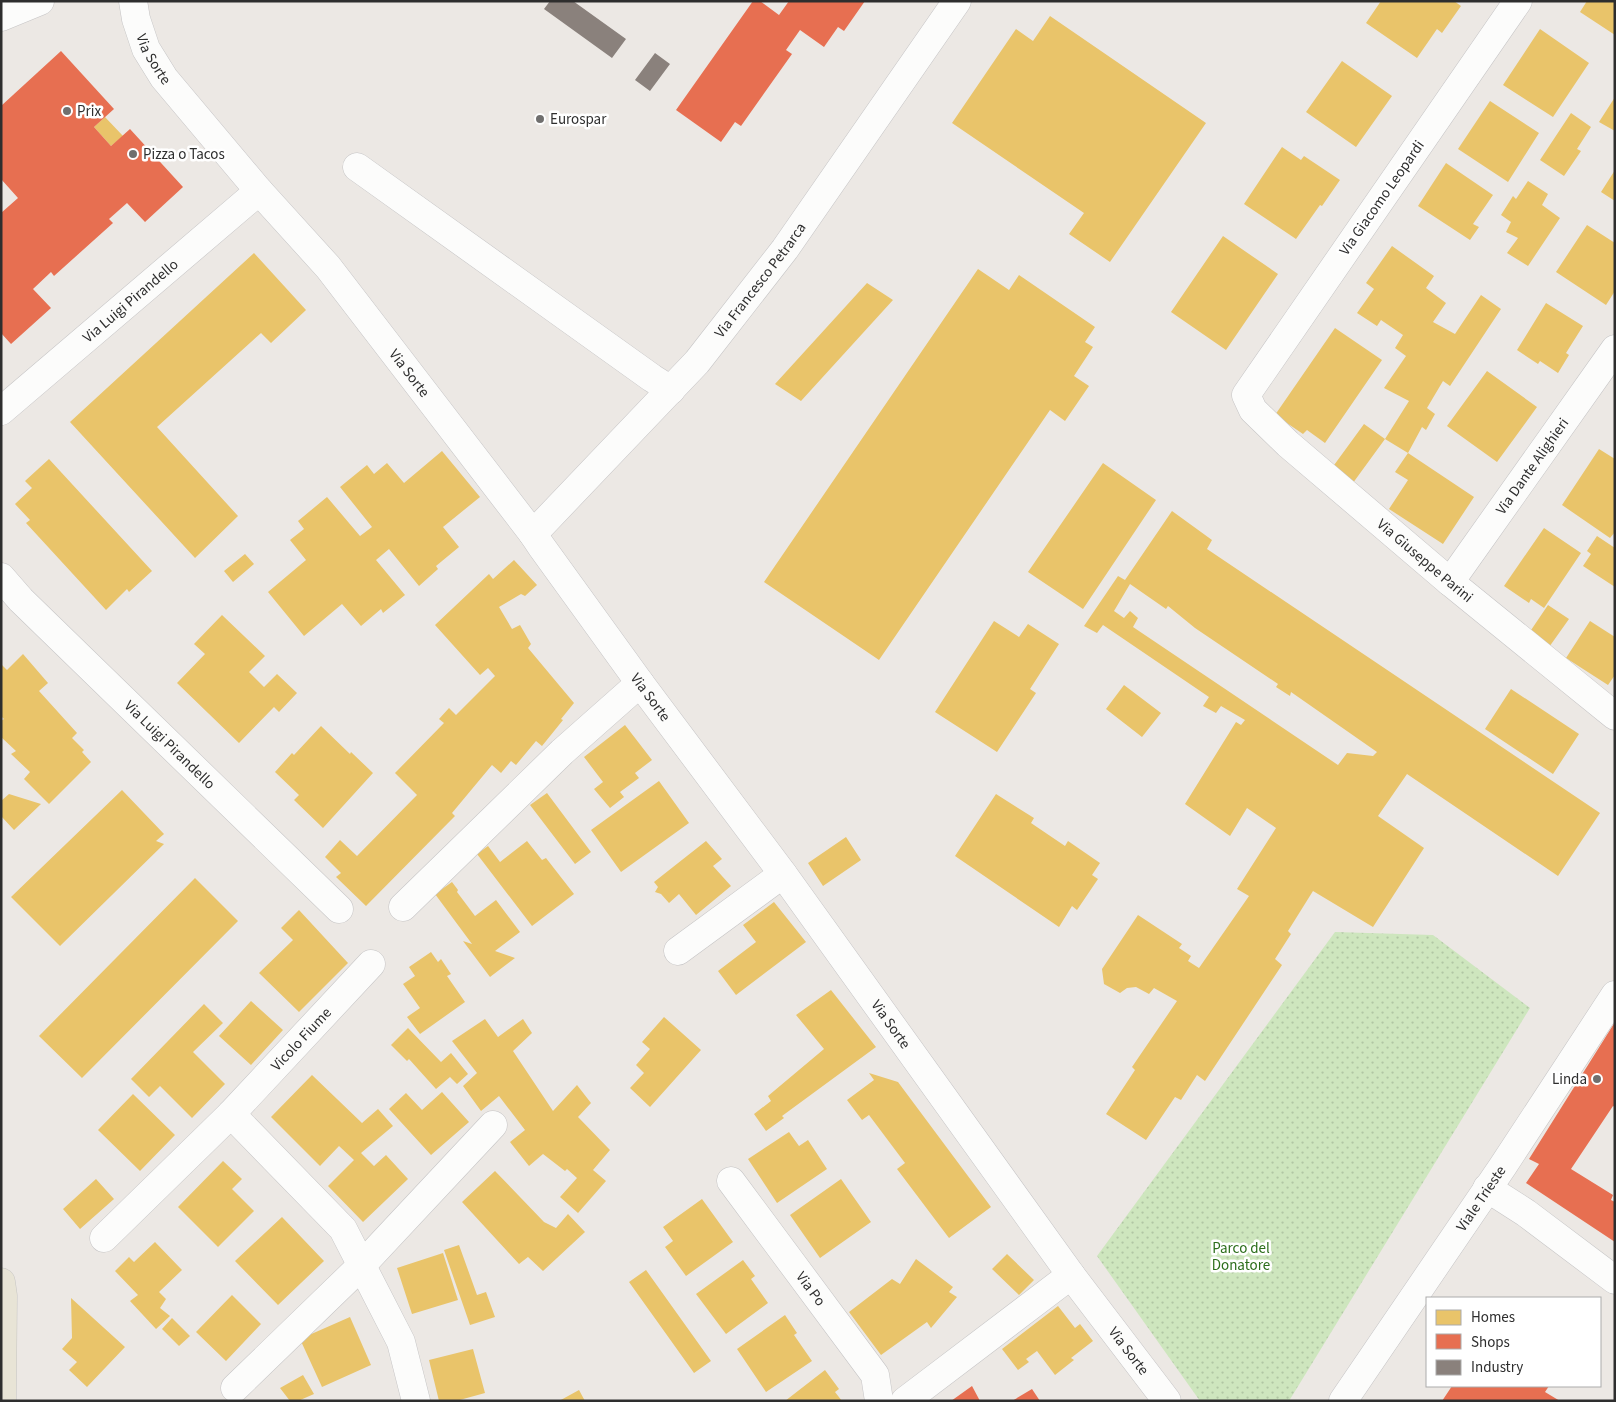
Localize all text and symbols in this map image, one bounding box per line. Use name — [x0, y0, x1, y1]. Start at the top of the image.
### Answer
street label: Via Sorte — [131, 31, 176, 89]
place label: Prix — [77, 101, 101, 122]
marker: Prix — [61, 105, 73, 117]
place label: Eurospar — [550, 109, 607, 130]
marker: Eurospar — [534, 113, 546, 125]
street label: Via Giacomo Leopardi — [1334, 136, 1430, 260]
place label: Pizza o Tacos — [143, 144, 225, 165]
marker: Pizza o Tacos — [127, 148, 139, 160]
street label: Via Francesco Petrarca — [709, 218, 811, 342]
street label: Via Luigi Pirandello — [78, 254, 183, 348]
street label: Via Sorte — [384, 345, 435, 402]
street label: Via Dante Alighieri — [1491, 414, 1574, 519]
street label: Via Giuseppe Parini — [1372, 514, 1478, 607]
street label: Via Sorte — [626, 669, 676, 726]
street label: Via Luigi Pirandello — [120, 695, 220, 794]
street label: Via Sorte — [866, 996, 916, 1053]
street label: Vicolo Fiume — [266, 1003, 336, 1076]
place label: Linda — [1552, 1069, 1587, 1090]
marker: Linda — [1591, 1073, 1603, 1085]
street label: Viale Trieste — [1451, 1161, 1511, 1236]
park label: Parco del Donatore — [1212, 1238, 1270, 1276]
street label: Via Po — [791, 1267, 831, 1310]
legend — [1426, 1297, 1601, 1387]
text: Homes — [1471, 1307, 1515, 1328]
street label: Via Sorte — [1104, 1322, 1154, 1379]
text: Shops — [1471, 1332, 1510, 1353]
text: Industry — [1471, 1357, 1523, 1378]

